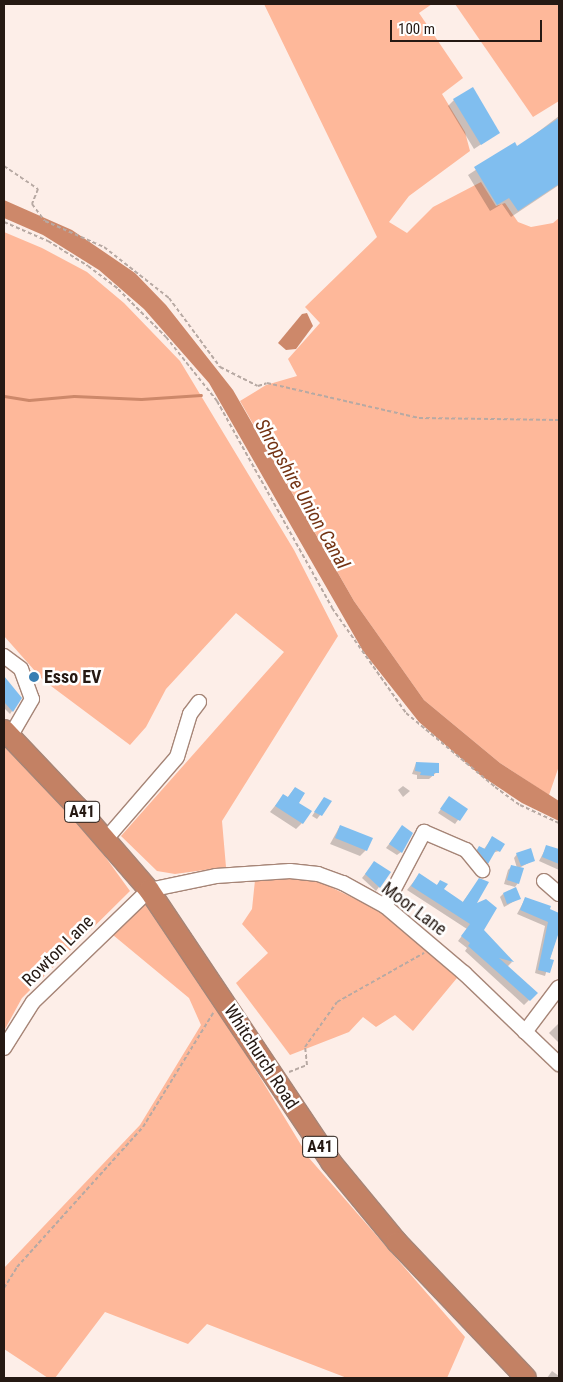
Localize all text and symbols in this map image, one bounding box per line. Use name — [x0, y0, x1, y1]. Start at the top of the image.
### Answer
scale bar — [393, 10, 546, 42]
text: 100 m — [398, 20, 435, 38]
water label: Shropshire Union Canal — [250, 415, 354, 573]
place label: Esso EV — [44, 666, 102, 688]
marker: Esso EV — [28, 671, 40, 683]
road number: A41 — [63, 799, 101, 826]
street label: Moor Lane — [377, 878, 451, 940]
street label: Rowton Lane — [18, 911, 98, 991]
street label: Whitchurch Road — [219, 1001, 303, 1113]
road number: A41 — [301, 1134, 339, 1160]

